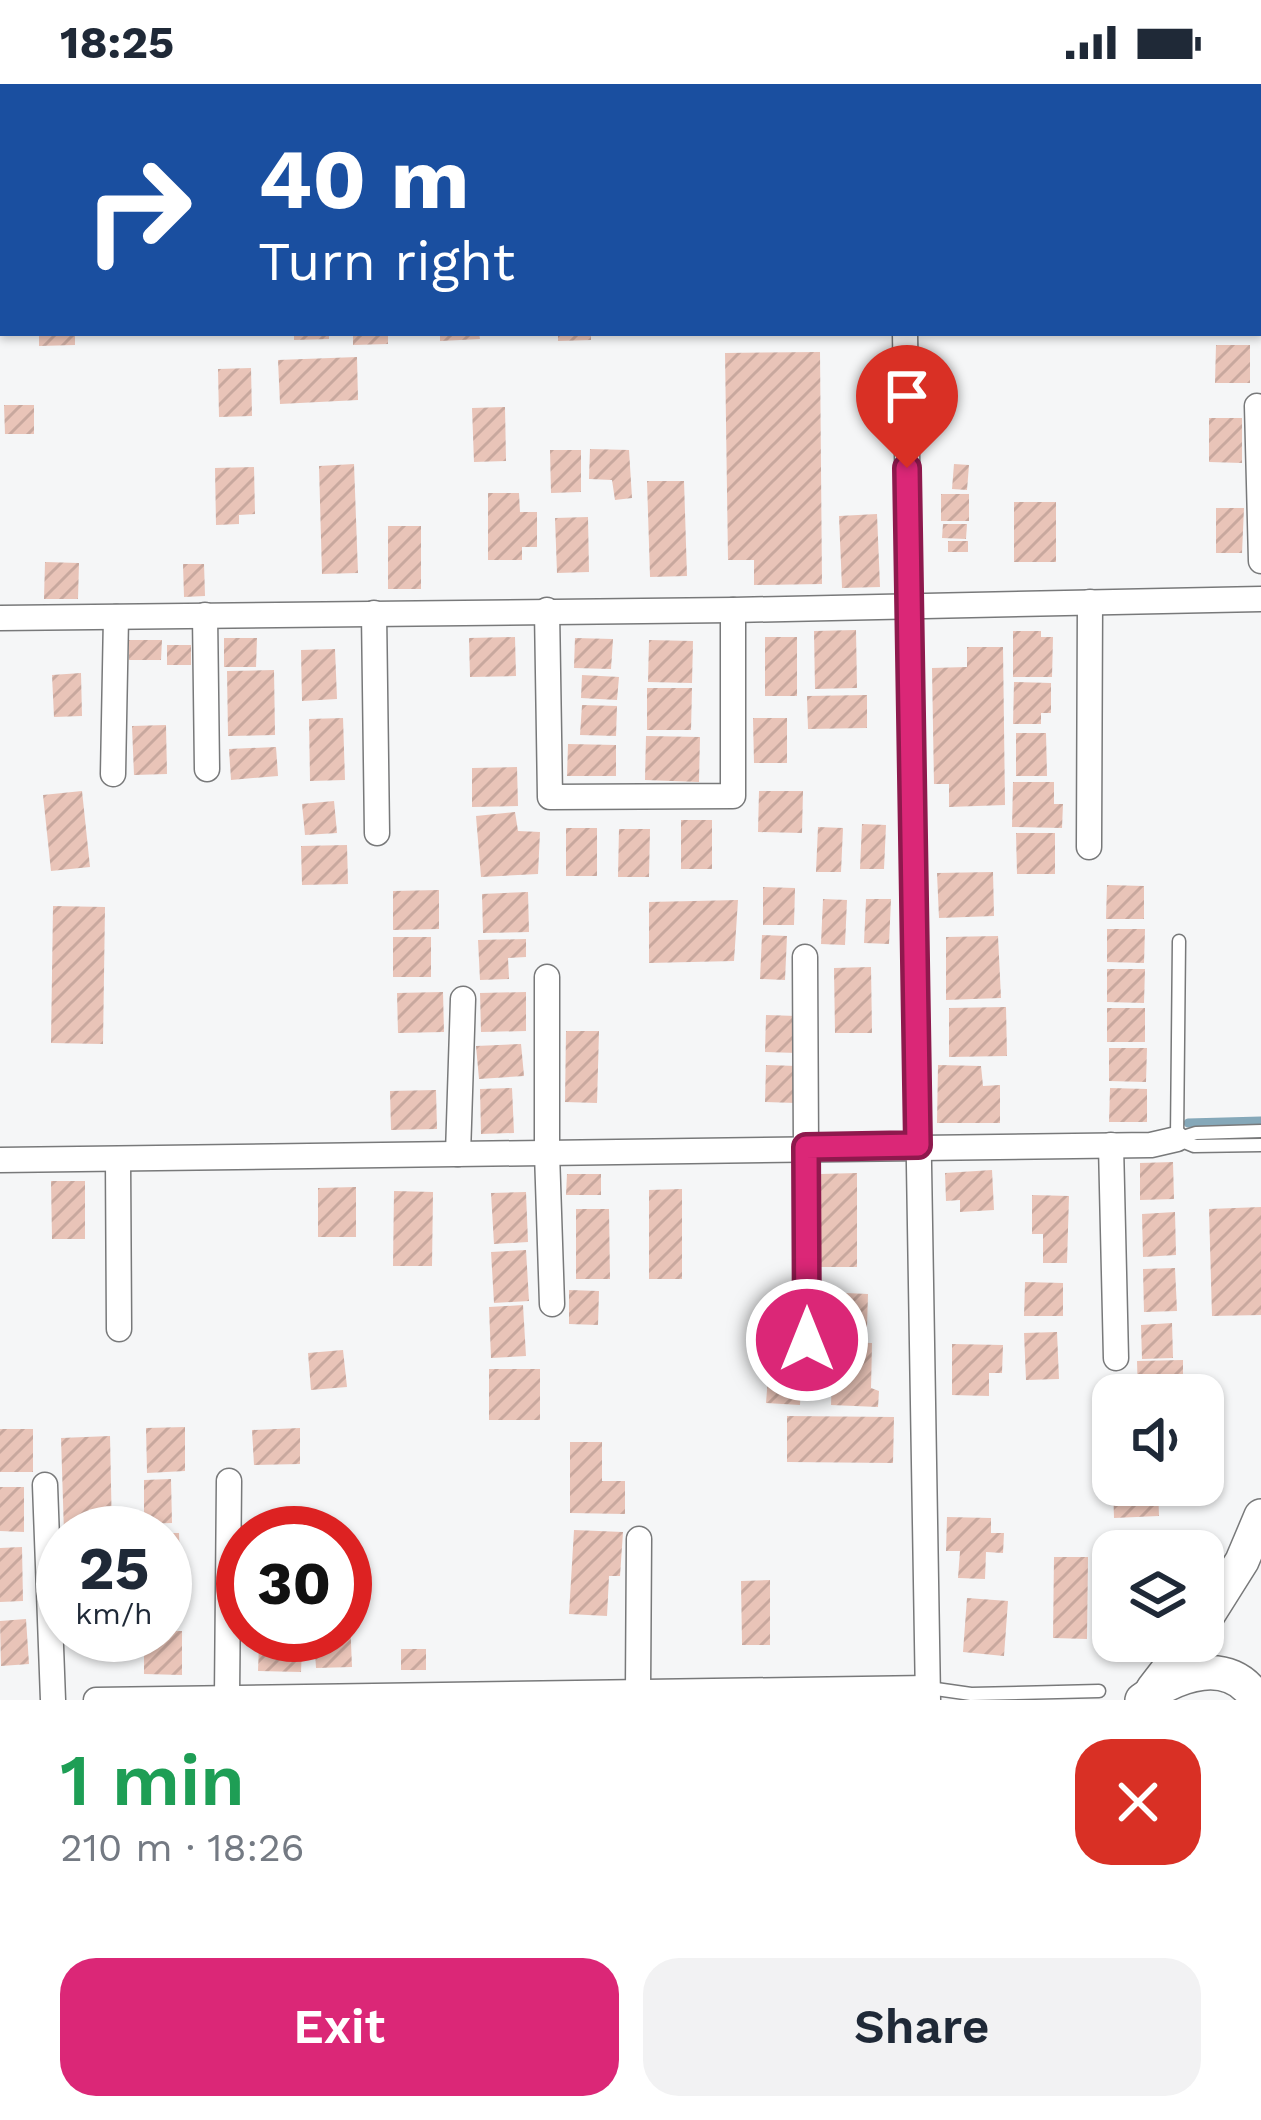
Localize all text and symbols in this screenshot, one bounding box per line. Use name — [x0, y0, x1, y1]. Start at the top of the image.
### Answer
text: 18:25 — [60, 16, 174, 69]
text: 40 m — [258, 130, 469, 228]
icon: right — [60, 132, 216, 288]
text: Turn right — [258, 230, 515, 293]
pin — [856, 345, 958, 468]
icon: arrive — [874, 363, 940, 429]
position arrow — [744, 1277, 870, 1403]
map controls — [1092, 1374, 1224, 1662]
button: sound — [1092, 1374, 1224, 1506]
speed limit sign: 30 — [216, 1506, 372, 1662]
button: layers — [1092, 1530, 1224, 1662]
text: 25 — [79, 1533, 149, 1604]
text: km/h — [75, 1596, 153, 1631]
text: 1 min — [60, 1738, 245, 1822]
button: close — [1075, 1739, 1201, 1865]
text: 210 m · 18:26 — [60, 1825, 305, 1870]
button: Exit — [60, 1958, 619, 2096]
button: Share — [643, 1958, 1201, 2096]

